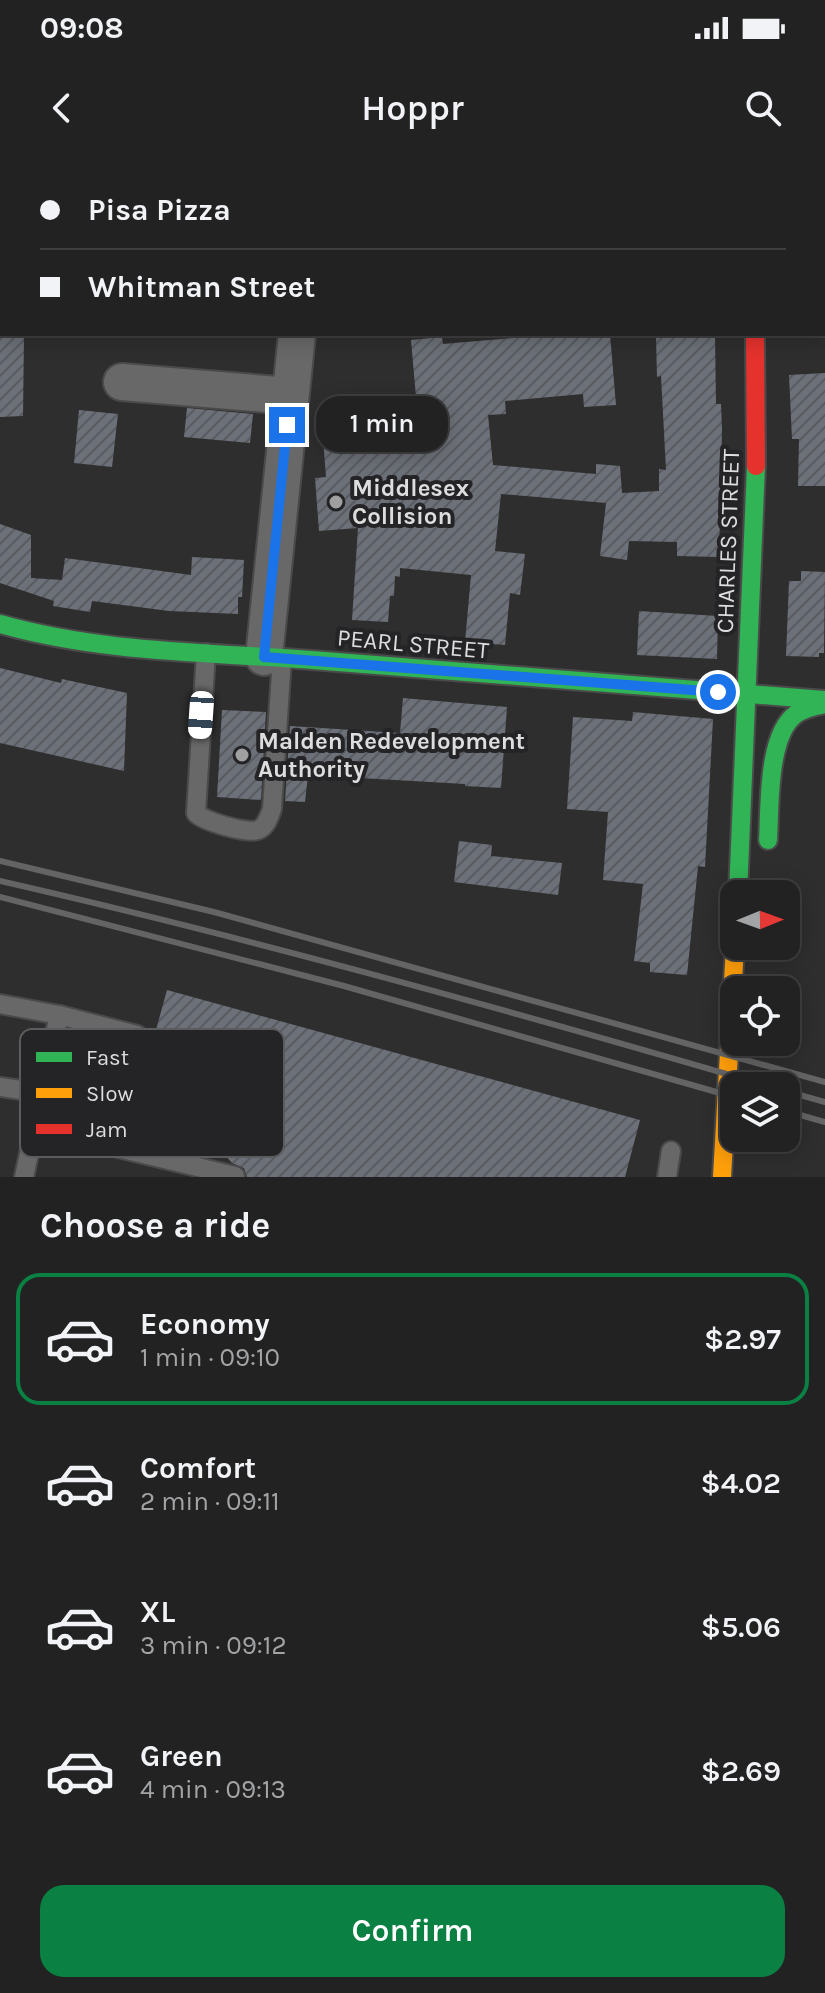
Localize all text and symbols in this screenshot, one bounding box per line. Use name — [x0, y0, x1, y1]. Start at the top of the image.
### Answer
text: 09:08 — [40, 10, 124, 46]
icon: back — [40, 86, 84, 130]
icon: search — [741, 86, 785, 130]
text: Hoppr — [361, 87, 464, 129]
text: Pisa Pizza — [88, 192, 231, 228]
text: Whitman Street — [88, 269, 315, 305]
callout: 1 min — [315, 397, 447, 453]
route end — [269, 407, 305, 443]
text: 1 min — [350, 408, 414, 439]
street label: CHARLES STREET — [711, 448, 745, 634]
place label: Middlesex Collision — [352, 474, 469, 530]
marker: Middlesex Collision — [327, 493, 345, 511]
street label: PEARL STREET — [336, 623, 490, 665]
route start — [700, 674, 736, 710]
car — [187, 690, 215, 740]
place label: Malden Redevelopment Authority — [258, 727, 525, 783]
marker: Malden Redevelopment Authority — [233, 746, 251, 764]
north arrow — [720, 880, 800, 960]
map controls — [720, 880, 800, 1152]
button: locate — [720, 976, 800, 1056]
legend — [20, 1029, 284, 1157]
text: Fast — [86, 1045, 129, 1071]
button: layers — [720, 1072, 800, 1152]
text: Slow — [86, 1081, 133, 1107]
text: Jam — [86, 1117, 128, 1143]
text: Choose a ride — [40, 1204, 270, 1246]
icon: car — [44, 1303, 116, 1375]
text: Economy — [140, 1306, 270, 1342]
text: $2.97 — [704, 1321, 781, 1357]
text: 1 min · 09:10 — [140, 1342, 280, 1373]
icon: car — [44, 1447, 116, 1519]
text: Comfort — [140, 1450, 256, 1486]
text: $4.02 — [701, 1465, 781, 1501]
text: 2 min · 09:11 — [140, 1486, 280, 1517]
icon: car — [44, 1591, 116, 1663]
text: XL — [140, 1594, 175, 1630]
text: $5.06 — [701, 1609, 781, 1645]
text: 3 min · 09:12 — [140, 1630, 286, 1661]
icon: car — [44, 1735, 116, 1807]
text: Green — [140, 1738, 223, 1774]
text: $2.69 — [701, 1753, 781, 1789]
text: 4 min · 09:13 — [140, 1774, 286, 1805]
button: Confirm — [40, 1885, 785, 1977]

